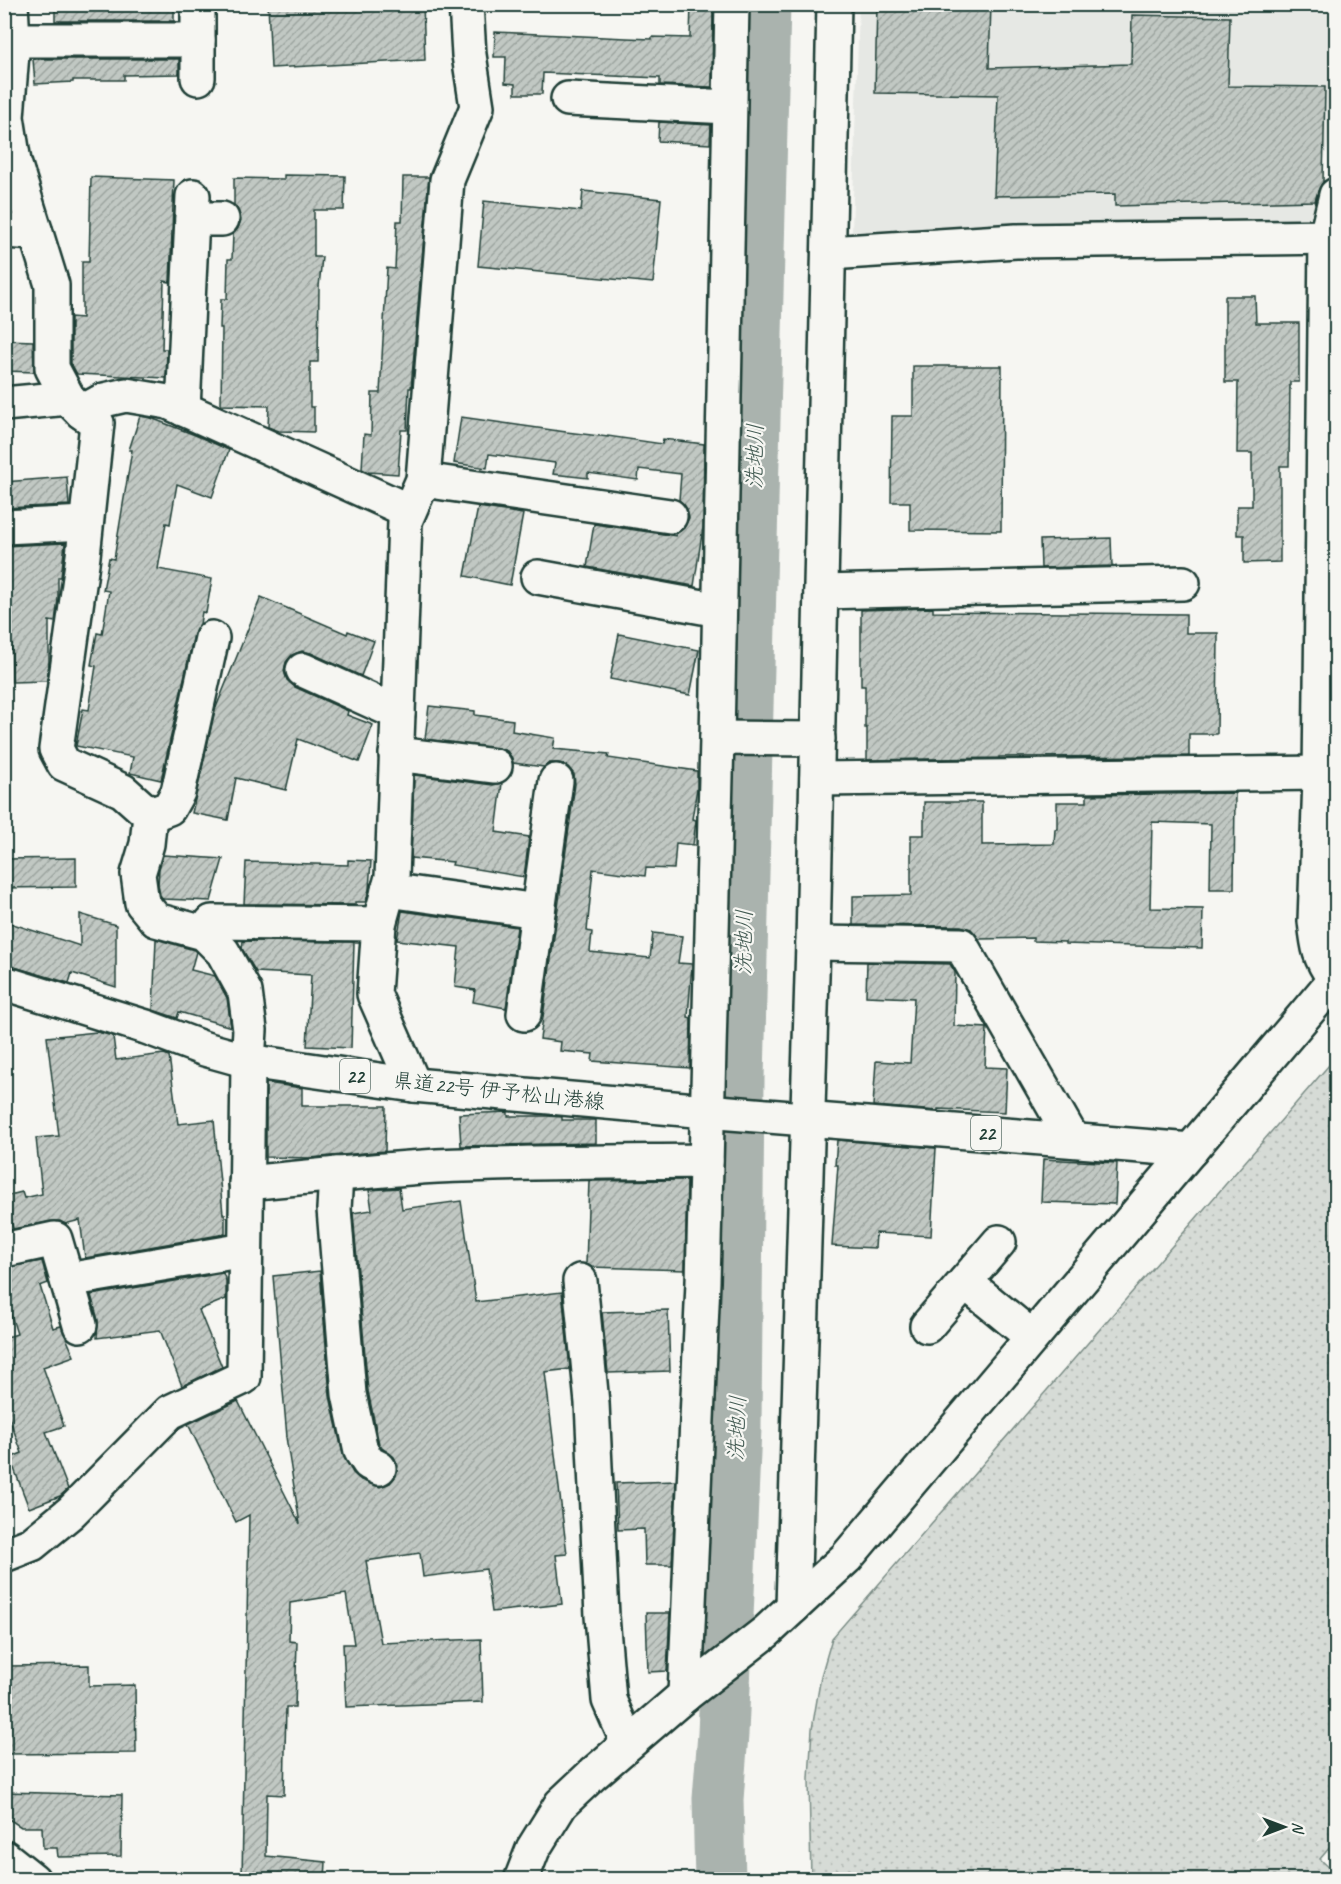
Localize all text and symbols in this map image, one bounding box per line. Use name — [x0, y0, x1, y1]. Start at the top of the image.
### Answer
water label: 洗地川 — [740, 423, 770, 489]
water label: 洗地川 — [729, 909, 759, 975]
road number: 22 — [340, 1059, 370, 1093]
street label: 県道22号 伊予松山港線 — [392, 1067, 606, 1115]
road number: 22 — [971, 1116, 1001, 1150]
water label: 洗地川 — [722, 1395, 752, 1462]
north arrow — [1254, 1797, 1314, 1857]
text: N — [1288, 1822, 1308, 1835]

